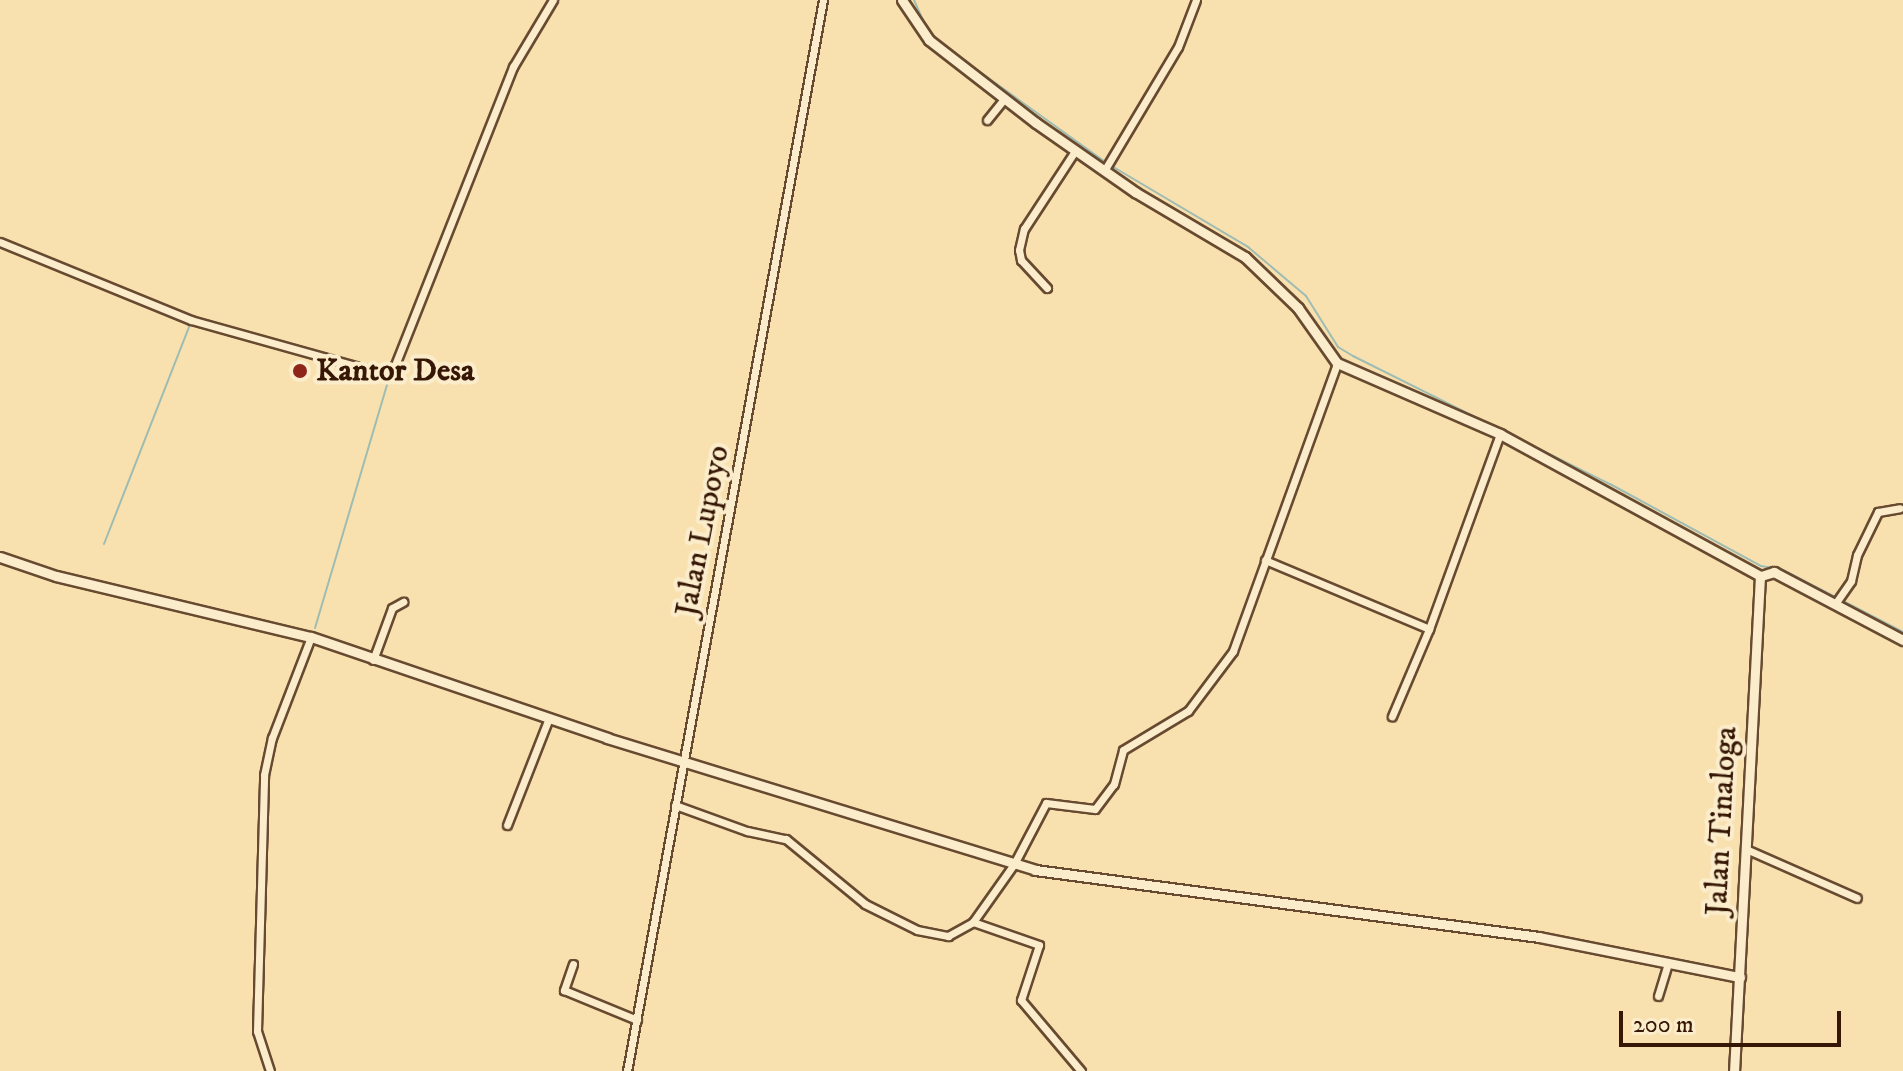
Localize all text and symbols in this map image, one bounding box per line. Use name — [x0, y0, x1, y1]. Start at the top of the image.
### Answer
place label: Kantor Desa — [316, 352, 474, 390]
marker: Kantor Desa — [291, 362, 309, 380]
street label: Jalan Lupoyo — [668, 442, 738, 620]
street label: Jalan Tinaloga — [1698, 725, 1746, 917]
scale bar — [1623, 995, 1845, 1045]
text: 200 m — [1633, 1010, 1694, 1040]

